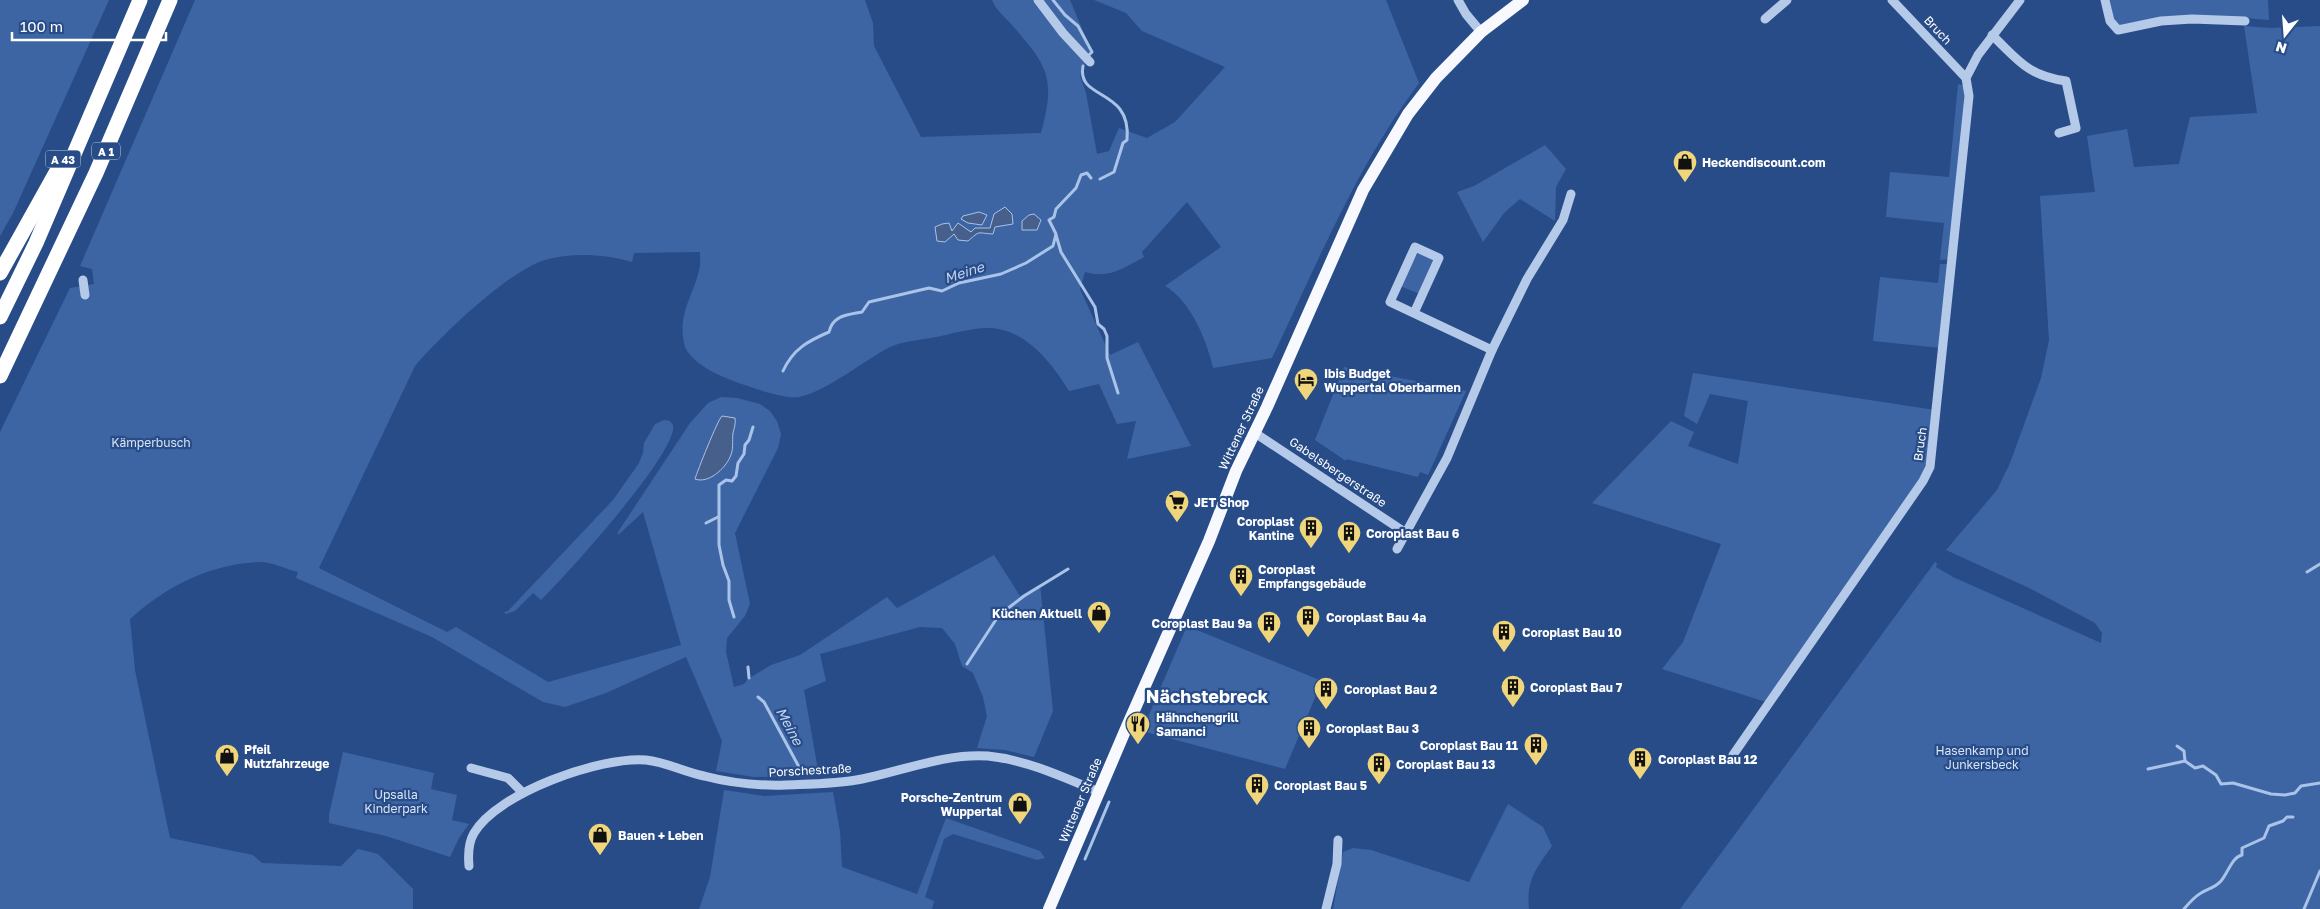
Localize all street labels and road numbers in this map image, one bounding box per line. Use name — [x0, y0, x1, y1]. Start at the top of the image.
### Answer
street label: Bruch — [1921, 12, 1955, 48]
road number: A 1 — [92, 142, 120, 160]
road number: A 43 — [46, 150, 80, 168]
street label: Wittener Straße — [1215, 384, 1267, 472]
street label: Bruch — [1910, 426, 1930, 462]
street label: Gabelsbergerstraße — [1286, 434, 1390, 510]
street label: Wittener Straße — [1055, 755, 1105, 845]
street label: Porschestraße — [768, 760, 852, 780]

